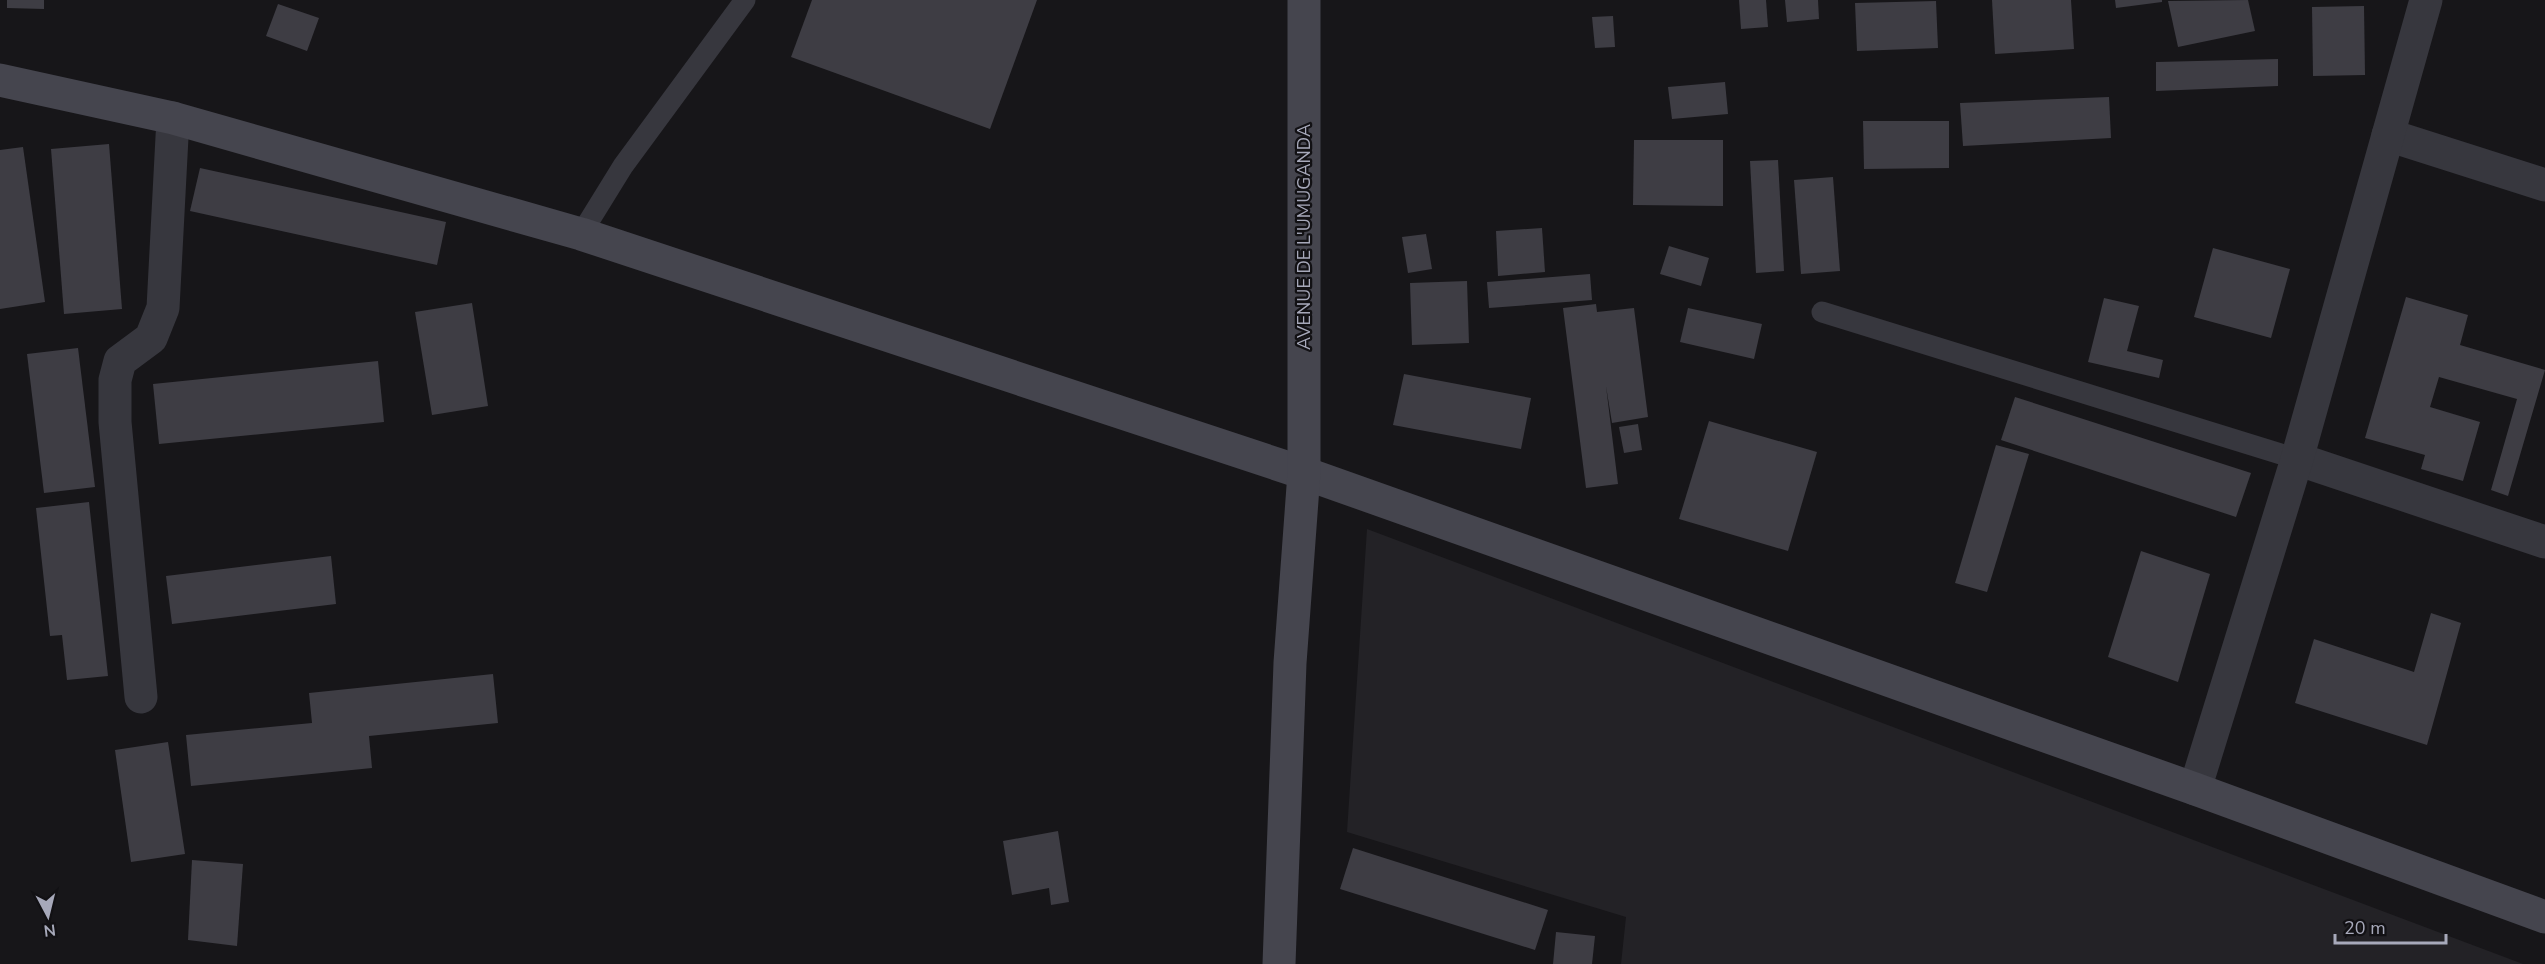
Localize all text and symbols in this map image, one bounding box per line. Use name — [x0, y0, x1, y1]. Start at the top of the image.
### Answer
street label: AVENUE DE L'UMUGANDA — [1292, 124, 1316, 350]
north arrow — [18, 886, 78, 946]
scale bar — [2335, 907, 2446, 945]
text: 20 m — [2344, 916, 2386, 940]
text: N — [42, 918, 57, 942]

